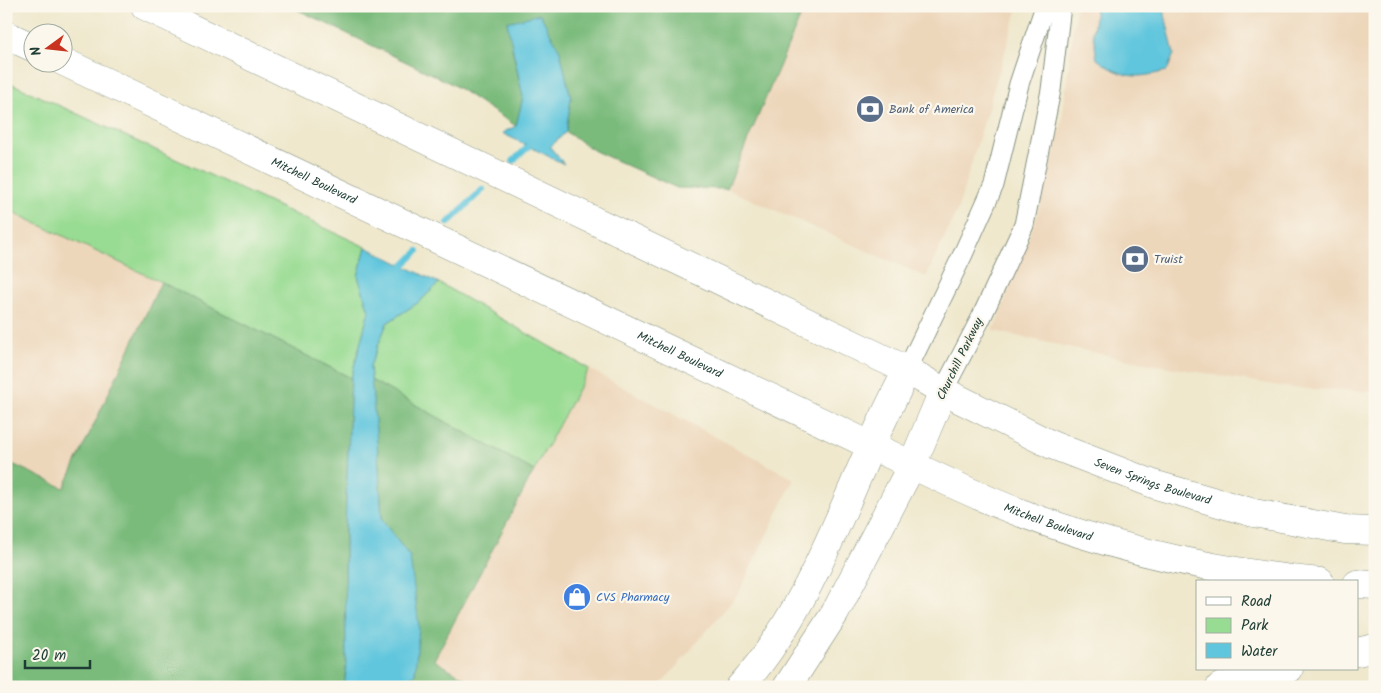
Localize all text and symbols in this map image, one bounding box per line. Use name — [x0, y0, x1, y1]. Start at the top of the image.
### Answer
north arrow — [22, 22, 72, 72]
text: N — [25, 44, 48, 58]
bank icon: Bank of America — [855, 94, 885, 124]
place label: Bank of America — [889, 100, 974, 119]
street label: Mitchell Boulevard — [268, 152, 361, 210]
bank icon: Truist — [1120, 244, 1150, 274]
place label: Truist — [1154, 250, 1183, 269]
street label: Churchill Parkway — [932, 314, 988, 404]
street label: Mitchell Boulevard — [634, 326, 727, 384]
street label: Seven Springs Boulevard — [1092, 453, 1214, 510]
street label: Mitchell Boulevard — [1001, 498, 1096, 547]
legend — [1196, 580, 1358, 670]
shop icon: CVS Pharmacy — [562, 582, 592, 612]
place label: CVS Pharmacy — [596, 588, 670, 607]
text: Road — [1241, 590, 1272, 614]
text: Park — [1241, 614, 1269, 638]
scale bar — [25, 638, 90, 670]
text: Water — [1241, 640, 1278, 664]
text: 20 m — [32, 644, 66, 668]

